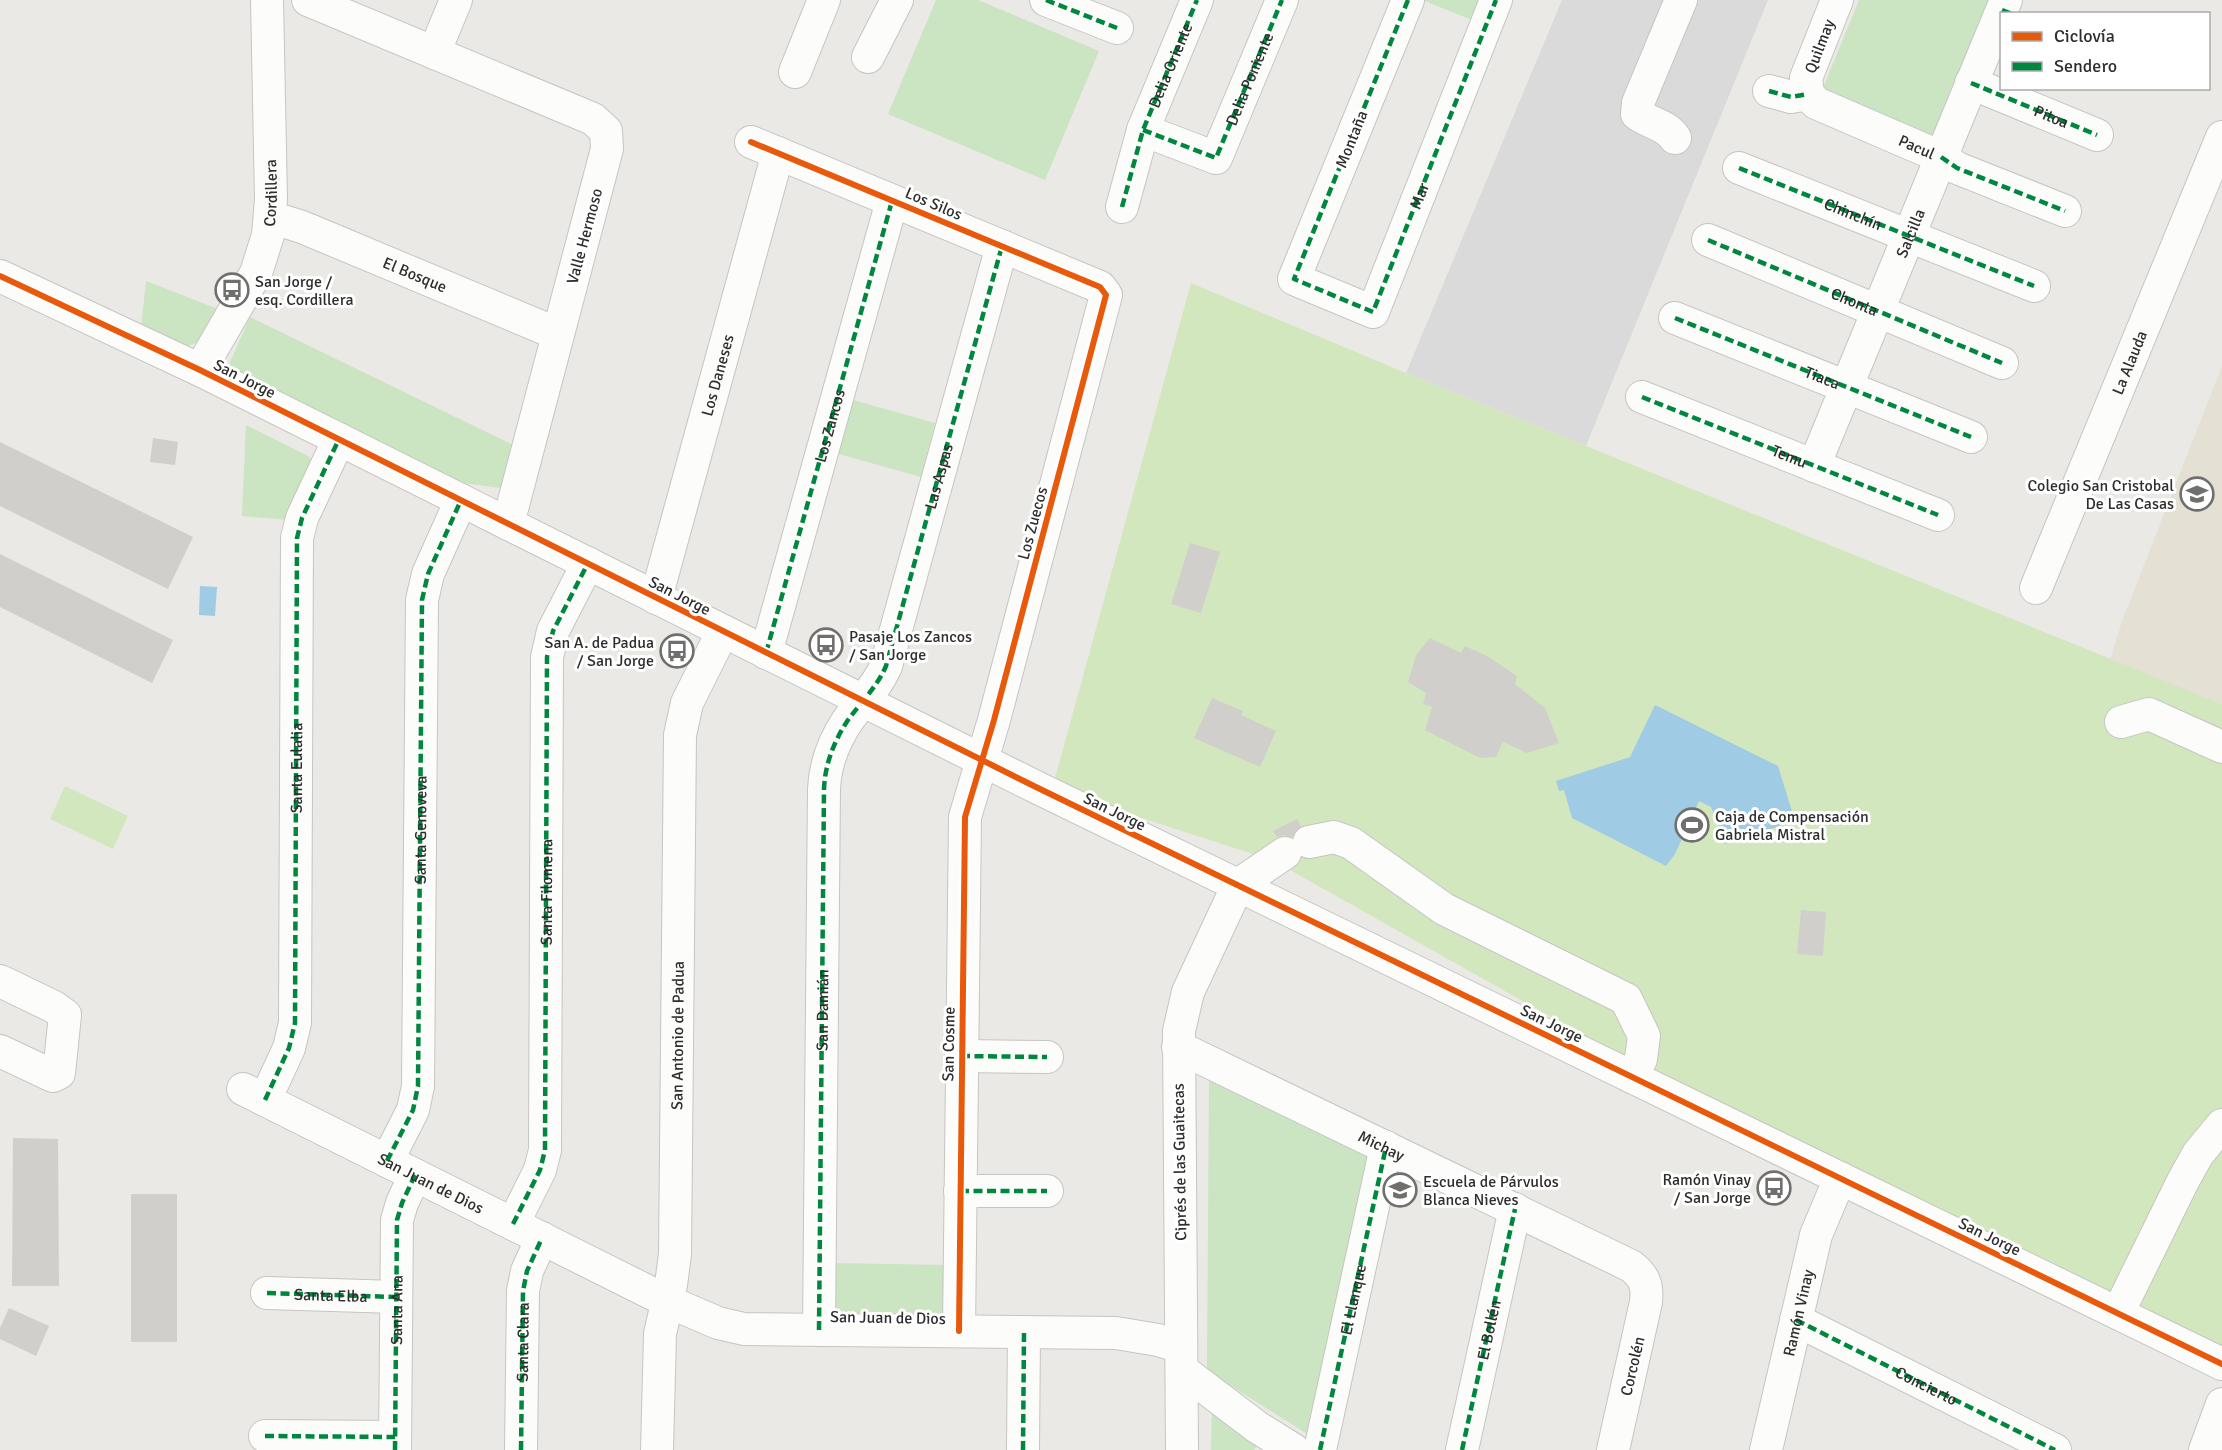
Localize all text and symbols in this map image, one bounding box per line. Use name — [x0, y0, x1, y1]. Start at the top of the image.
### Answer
legend — [2000, 12, 2210, 90]
street label: Quilmay — [1801, 16, 1840, 76]
street label: Delia Oriente — [1144, 20, 1197, 111]
text: Ciclovía — [2054, 25, 2115, 47]
street label: Delia Poniente — [1222, 30, 1278, 129]
text: Sendero — [2054, 55, 2117, 77]
street label: Pitoa — [2031, 101, 2071, 133]
street label: Montaña — [1331, 108, 1373, 171]
street label: Pacul — [1895, 131, 1938, 164]
street label: Cordillera — [260, 159, 282, 227]
street label: Mar — [1406, 180, 1434, 212]
street label: Los Silos — [902, 183, 965, 225]
street label: Valle Hermoso — [563, 186, 607, 286]
street label: Chinchín — [1821, 194, 1885, 235]
street label: Salcilla — [1892, 206, 1930, 261]
street label: El Bosque — [380, 253, 450, 297]
bus stop icon: San Jorge / esq. Cordillera — [214, 272, 250, 308]
place label: San Jorge / esq. Cordillera — [255, 272, 354, 310]
street label: Chonta — [1828, 284, 1881, 321]
street label: La Alauda — [2108, 328, 2152, 398]
street label: Los Daneses — [697, 332, 739, 419]
street label: San Jorge — [210, 355, 279, 403]
street label: Tiaca — [1802, 362, 1843, 394]
street label: Los Zancos — [811, 387, 850, 465]
street label: Las Aspas — [921, 441, 958, 512]
street label: Temu — [1769, 441, 1810, 473]
place label: Colegio San Cristobal De Las Casas — [2028, 476, 2174, 514]
school or university icon: Colegio San Cristobal De Las Casas — [2179, 476, 2215, 512]
street label: Los Zuecos — [1014, 485, 1052, 562]
street label: San Jorge — [645, 572, 714, 620]
bus stop icon: Pasaje Los Zancos / San Jorge — [808, 627, 844, 663]
place label: Pasaje Los Zancos / San Jorge — [849, 627, 972, 665]
place label: San A. de Padua / San Jorge — [545, 633, 654, 671]
bus stop icon: San A. de Padua / San Jorge — [659, 633, 695, 669]
street label: Santa Eulalia — [287, 723, 307, 813]
street label: Santa Genoveva — [411, 775, 432, 884]
street label: San Jorge — [1080, 788, 1149, 836]
sports icon: Caja de Compensación Gabriela Mistral — [1674, 807, 1710, 843]
place label: Caja de Compensación Gabriela Mistral — [1715, 807, 1869, 845]
street label: Santa Filomena — [537, 839, 557, 945]
street label: San Antonio de Padua — [667, 961, 689, 1110]
street label: San Damián — [813, 969, 833, 1051]
street label: San Jorge — [1517, 1000, 1586, 1048]
street label: San Cosme — [938, 1006, 960, 1082]
street label: Ciprés de las Guaitecas — [1169, 1083, 1191, 1241]
street label: Michay — [1355, 1127, 1408, 1166]
street label: San Juan de Dios — [374, 1149, 487, 1219]
place label: Ramón Vinay / San Jorge — [1662, 1170, 1752, 1208]
bus stop icon: Ramón Vinay / San Jorge — [1756, 1170, 1792, 1206]
school or university icon: Escuela de Párvulos Blanca Nieves — [1382, 1172, 1418, 1208]
place label: Escuela de Párvulos Blanca Nieves — [1423, 1172, 1559, 1210]
street label: San Jorge — [1955, 1213, 2024, 1261]
street label: El Llanque — [1336, 1262, 1371, 1337]
street label: Ramón Vinay — [1779, 1267, 1819, 1358]
street label: Santa Ana — [387, 1275, 408, 1345]
street label: Santa Elba — [294, 1285, 368, 1307]
street label: El Bollén — [1473, 1298, 1506, 1362]
street label: Santa Clara — [513, 1302, 534, 1382]
street label: San Juan de Dios — [830, 1307, 946, 1329]
street label: Corcolén — [1616, 1335, 1650, 1398]
street label: Concierto — [1892, 1362, 1960, 1410]

